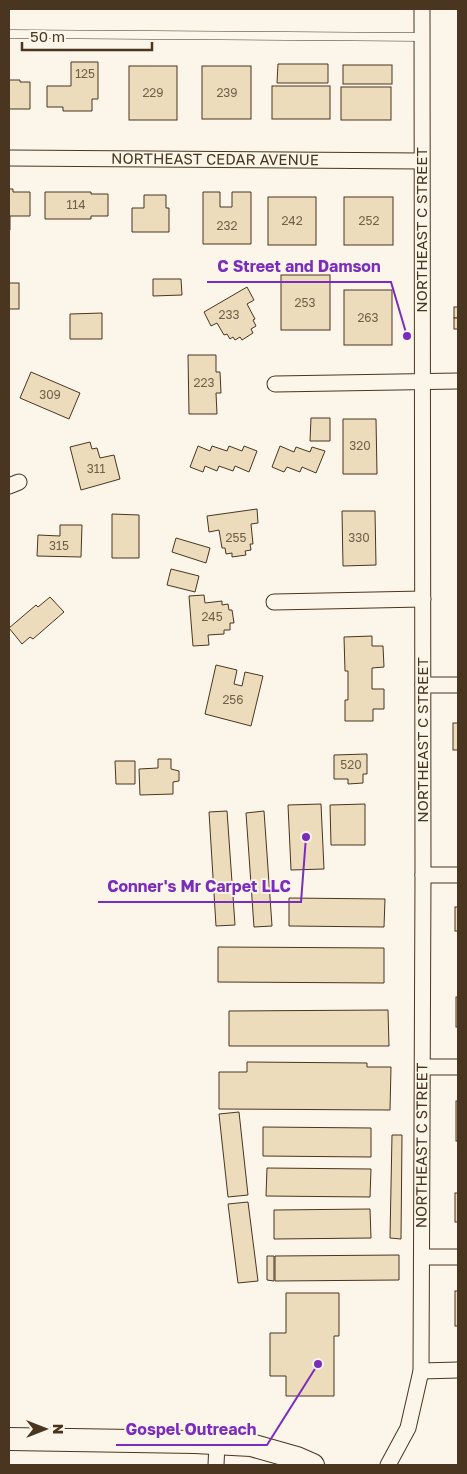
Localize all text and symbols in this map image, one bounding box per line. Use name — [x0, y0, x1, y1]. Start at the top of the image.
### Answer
scale bar — [22, 20, 152, 52]
text: 50 m — [30, 27, 65, 45]
house number: 125 — [75, 66, 95, 81]
house number: 229 — [142, 85, 164, 100]
house number: 239 — [216, 85, 238, 100]
street label: NORTHEAST C STREET — [412, 147, 430, 313]
street label: NORTHEAST CEDAR AVENUE — [111, 149, 319, 168]
house number: 114 — [67, 197, 85, 212]
house number: 242 — [281, 213, 303, 228]
house number: 252 — [359, 213, 379, 228]
house number: 232 — [217, 218, 238, 233]
callout: C Street and Damson — [207, 251, 391, 282]
text: C Street and Damson — [217, 256, 381, 276]
house number: 253 — [295, 295, 315, 310]
house number: 233 — [218, 307, 240, 322]
house number: 263 — [357, 310, 379, 325]
house number: 223 — [194, 375, 214, 390]
house number: 309 — [39, 387, 61, 402]
house number: 320 — [349, 438, 371, 453]
house number: 311 — [87, 461, 106, 476]
house number: 255 — [226, 530, 246, 545]
house number: 330 — [348, 530, 370, 545]
house number: 315 — [49, 538, 69, 553]
house number: 245 — [201, 609, 223, 624]
street label: NORTHEAST C STREET — [413, 657, 431, 823]
house number: 256 — [222, 692, 244, 707]
house number: 520 — [340, 757, 362, 772]
callout: Conner's Mr Carpet LLC — [98, 871, 301, 902]
text: Conner's Mr Carpet LLC — [107, 876, 291, 896]
street label: NORTHEAST C STREET — [412, 1063, 430, 1228]
north arrow — [20, 1404, 70, 1454]
callout: Gospel Outreach — [116, 1414, 267, 1445]
text: Gospel Outreach — [126, 1419, 256, 1439]
text: N — [50, 1424, 67, 1434]

